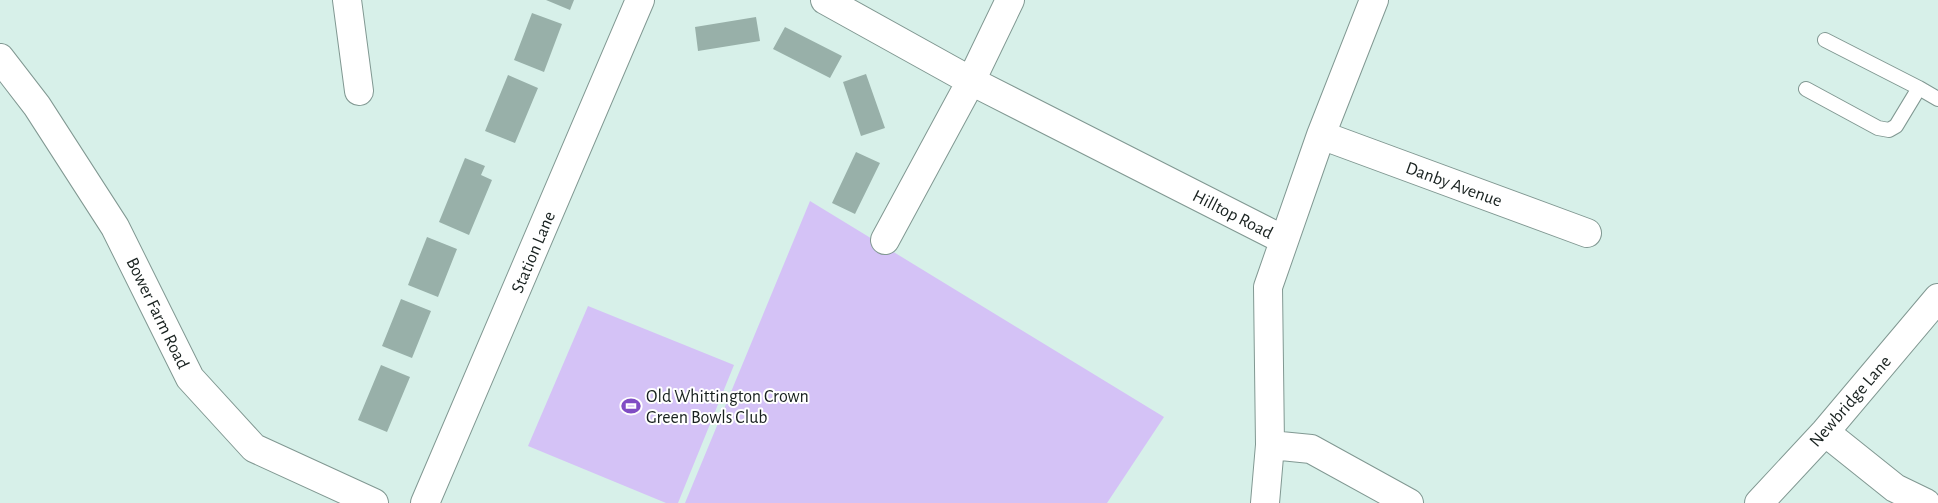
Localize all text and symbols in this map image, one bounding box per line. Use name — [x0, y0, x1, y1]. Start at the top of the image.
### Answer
street label: Danby Avenue — [1403, 159, 1504, 211]
street label: Hilltop Road — [1189, 187, 1276, 243]
street label: Station Lane — [509, 209, 559, 296]
street label: Bower Farm Road — [122, 255, 192, 372]
street label: Newbridge Lane — [1807, 353, 1895, 451]
place label: Old Whittington Crown Green Bowls Club — [646, 388, 809, 427]
sports icon: Old Whittington Crown Green Bowls Club — [620, 395, 642, 417]

